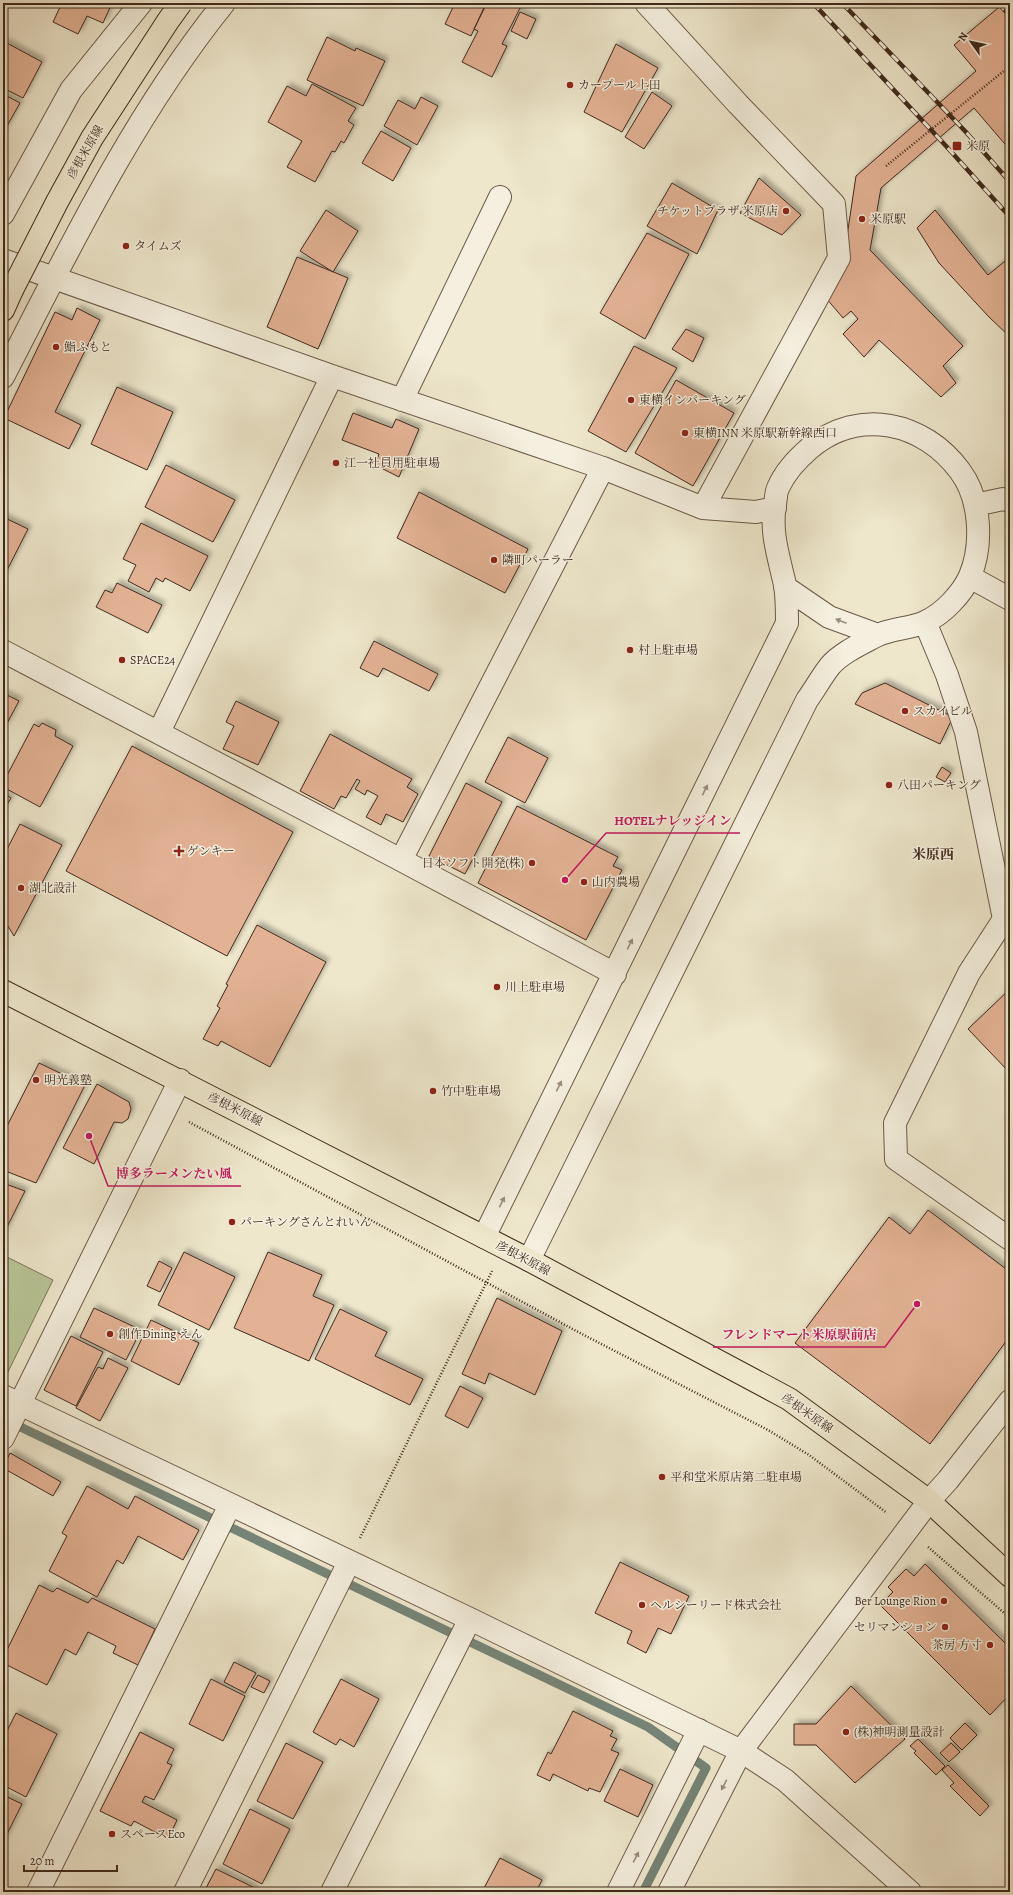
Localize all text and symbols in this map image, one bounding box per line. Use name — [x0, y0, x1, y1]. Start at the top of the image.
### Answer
north arrow — [951, 22, 991, 62]
text: N — [955, 29, 972, 44]
place label: カープール上田 — [578, 77, 661, 93]
marker: カープール上田 — [565, 80, 575, 90]
street label: 彦根米原線 — [63, 122, 107, 182]
place label: 米原 — [966, 138, 990, 154]
marker: 米原 — [951, 140, 963, 152]
place label: チケットプラザ 米原店 — [657, 203, 778, 219]
marker: チケットプラザ 米原店 — [781, 206, 791, 216]
place label: 米原駅 — [870, 211, 906, 227]
marker: 米原駅 — [857, 214, 867, 224]
place label: タイムズ — [134, 238, 182, 254]
marker: タイムズ — [121, 241, 131, 251]
place label: 鮨ふもと — [64, 339, 112, 355]
marker: 鮨ふもと — [51, 342, 61, 352]
place label: 東横インパーキング — [639, 392, 746, 408]
marker: 東横インパーキング — [626, 395, 636, 405]
place label: 東横INN 米原駅新幹線西口 — [693, 425, 837, 441]
marker: 東横INN 米原駅新幹線西口 — [680, 428, 690, 438]
place label: 江一社員用駐車場 — [344, 455, 440, 471]
marker: 江一社員用駐車場 — [331, 458, 341, 468]
place label: 隣町パーラー — [502, 552, 574, 568]
marker: 隣町パーラー — [489, 555, 499, 565]
one-way arrow — [835, 618, 847, 624]
place label: 村上駐車場 — [638, 642, 698, 658]
marker: 村上駐車場 — [625, 645, 635, 655]
place label: SPACE24 — [130, 652, 176, 668]
marker: SPACE24 — [117, 655, 127, 665]
place label: スカイビル — [913, 703, 973, 719]
marker: スカイビル — [900, 706, 910, 716]
place label: 八田パーキング — [897, 777, 981, 793]
marker: 八田パーキング — [884, 780, 894, 790]
one-way arrow — [702, 784, 708, 796]
callout: HOTELナレッジイン — [606, 808, 740, 833]
text: HOTELナレッジイン — [614, 812, 732, 829]
place label: ゲンキー — [187, 843, 235, 859]
district label: 米原西 — [912, 845, 954, 864]
marker: ゲンキー — [174, 846, 184, 856]
place label: 日本ソフト開発(株) — [421, 855, 524, 871]
marker: 日本ソフト開発(株) — [527, 858, 537, 868]
place label: 山内農場 — [592, 874, 640, 890]
marker: 山内農場 — [579, 877, 589, 887]
place label: 湖北設計 — [29, 880, 77, 896]
marker: 湖北設計 — [16, 883, 26, 893]
one-way arrow — [627, 939, 633, 950]
place label: 川上駐車場 — [505, 979, 565, 995]
marker: 川上駐車場 — [492, 982, 502, 992]
place label: 明光義塾 — [44, 1072, 92, 1088]
marker: 明光義塾 — [31, 1075, 41, 1085]
one-way arrow — [556, 1080, 563, 1092]
place label: 竹中駐車場 — [441, 1083, 501, 1099]
marker: 竹中駐車場 — [428, 1086, 438, 1096]
street label: 彦根米原線 — [205, 1088, 265, 1130]
callout: 博多ラーメンたい風 — [108, 1161, 241, 1186]
text: 博多ラーメンたい風 — [116, 1165, 232, 1182]
one-way arrow — [498, 1197, 505, 1208]
place label: パーキングさんとれいん — [240, 1214, 372, 1230]
marker: パーキングさんとれいん — [227, 1217, 237, 1227]
street label: 彦根米原線 — [493, 1237, 553, 1279]
callout: フレンドマート米原駅前店 — [713, 1322, 885, 1347]
place label: 創作Dining えん — [118, 1326, 203, 1342]
text: フレンドマート米原駅前店 — [721, 1326, 877, 1343]
marker: 創作Dining えん — [105, 1329, 115, 1339]
street label: 彦根米原線 — [778, 1389, 836, 1437]
place label: 平和堂米原店第二駐車場 — [670, 1469, 802, 1485]
marker: 平和堂米原店第二駐車場 — [657, 1472, 667, 1482]
place label: Ber Lounge Rion — [855, 1593, 936, 1609]
marker: Ber Lounge Rion — [939, 1596, 949, 1606]
place label: ヘルシーリード株式会社 — [650, 1597, 782, 1613]
marker: ヘルシーリード株式会社 — [637, 1600, 647, 1610]
place label: セリマンション — [854, 1619, 937, 1635]
marker: セリマンション — [940, 1622, 950, 1632]
place label: 茶房 方寸 — [932, 1637, 982, 1653]
marker: 茶房 方寸 — [985, 1640, 995, 1650]
place label: (株)神明測量設計 — [854, 1724, 945, 1740]
marker: (株)神明測量設計 — [841, 1727, 851, 1737]
one-way arrow — [720, 1780, 727, 1791]
place label: スペースEco — [120, 1826, 185, 1842]
marker: スペースEco — [107, 1829, 117, 1839]
scale bar — [24, 1847, 117, 1873]
one-way arrow — [632, 1851, 639, 1863]
text: 20 m — [30, 1853, 54, 1869]

